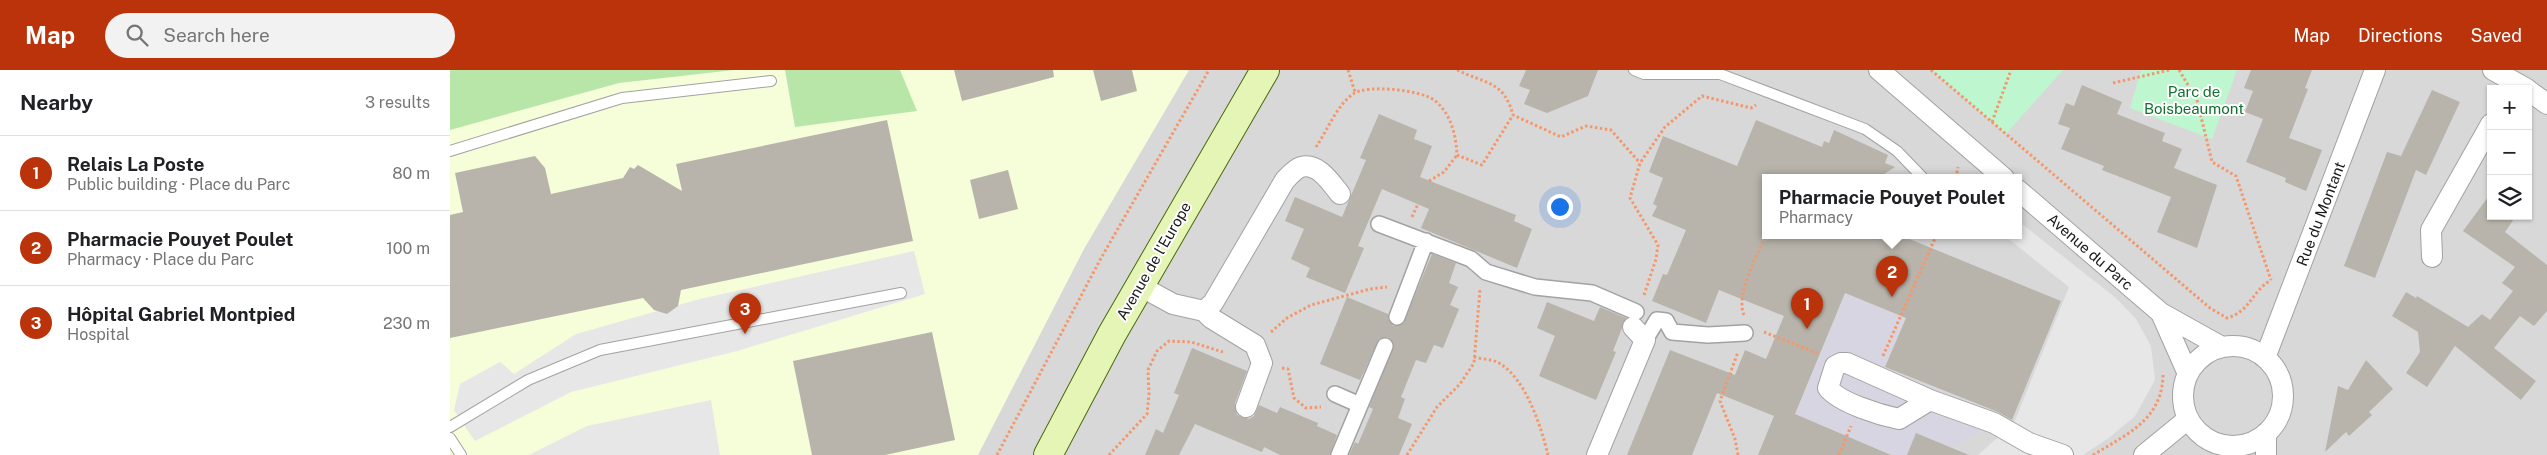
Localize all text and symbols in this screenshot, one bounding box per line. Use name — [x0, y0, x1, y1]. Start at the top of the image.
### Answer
search box — [105, 13, 455, 58]
text: Map — [25, 21, 75, 49]
icon: search — [123, 21, 151, 49]
text: Search here — [163, 24, 270, 46]
text: Map — [2293, 25, 2330, 46]
text: Directions — [2358, 25, 2443, 46]
text: Saved — [2471, 25, 2522, 46]
park label: Parc de Boisbeaumont — [2144, 83, 2244, 117]
map controls — [2487, 85, 2532, 220]
button: + — [2487, 85, 2532, 130]
text: Nearby — [20, 90, 93, 115]
text: 3 results — [365, 93, 430, 112]
button: − — [2487, 130, 2532, 175]
text: Relais La Poste — [67, 153, 204, 175]
street label: Rue du Montant — [2293, 159, 2348, 268]
text: 1 — [33, 164, 39, 183]
text: 80 m — [392, 164, 430, 183]
popup — [1762, 174, 2022, 239]
text: Public building · Place du Parc — [67, 175, 290, 194]
button: layers — [2487, 175, 2532, 220]
text: Pharmacie Pouyet Poulet — [1779, 186, 2005, 208]
your location — [1547, 194, 1573, 220]
street label: Avenue de l'Europe — [1113, 199, 1194, 323]
text: Pharmacy — [1779, 208, 1853, 227]
street label: Avenue du Parc — [2044, 210, 2137, 293]
text: Pharmacie Pouyet Poulet — [67, 228, 294, 250]
text: 2 — [31, 239, 41, 258]
text: 100 m — [386, 239, 430, 258]
text: Pharmacy · Place du Parc — [67, 250, 254, 269]
pin: 2 — [1876, 256, 1908, 297]
pin: 1 — [1791, 288, 1823, 329]
pin: 3 — [729, 293, 761, 334]
text: Hôpital Gabriel Montpied — [67, 303, 295, 325]
text: 3 — [31, 314, 41, 333]
text: 230 m — [383, 314, 430, 333]
text: Hospital — [67, 325, 130, 344]

